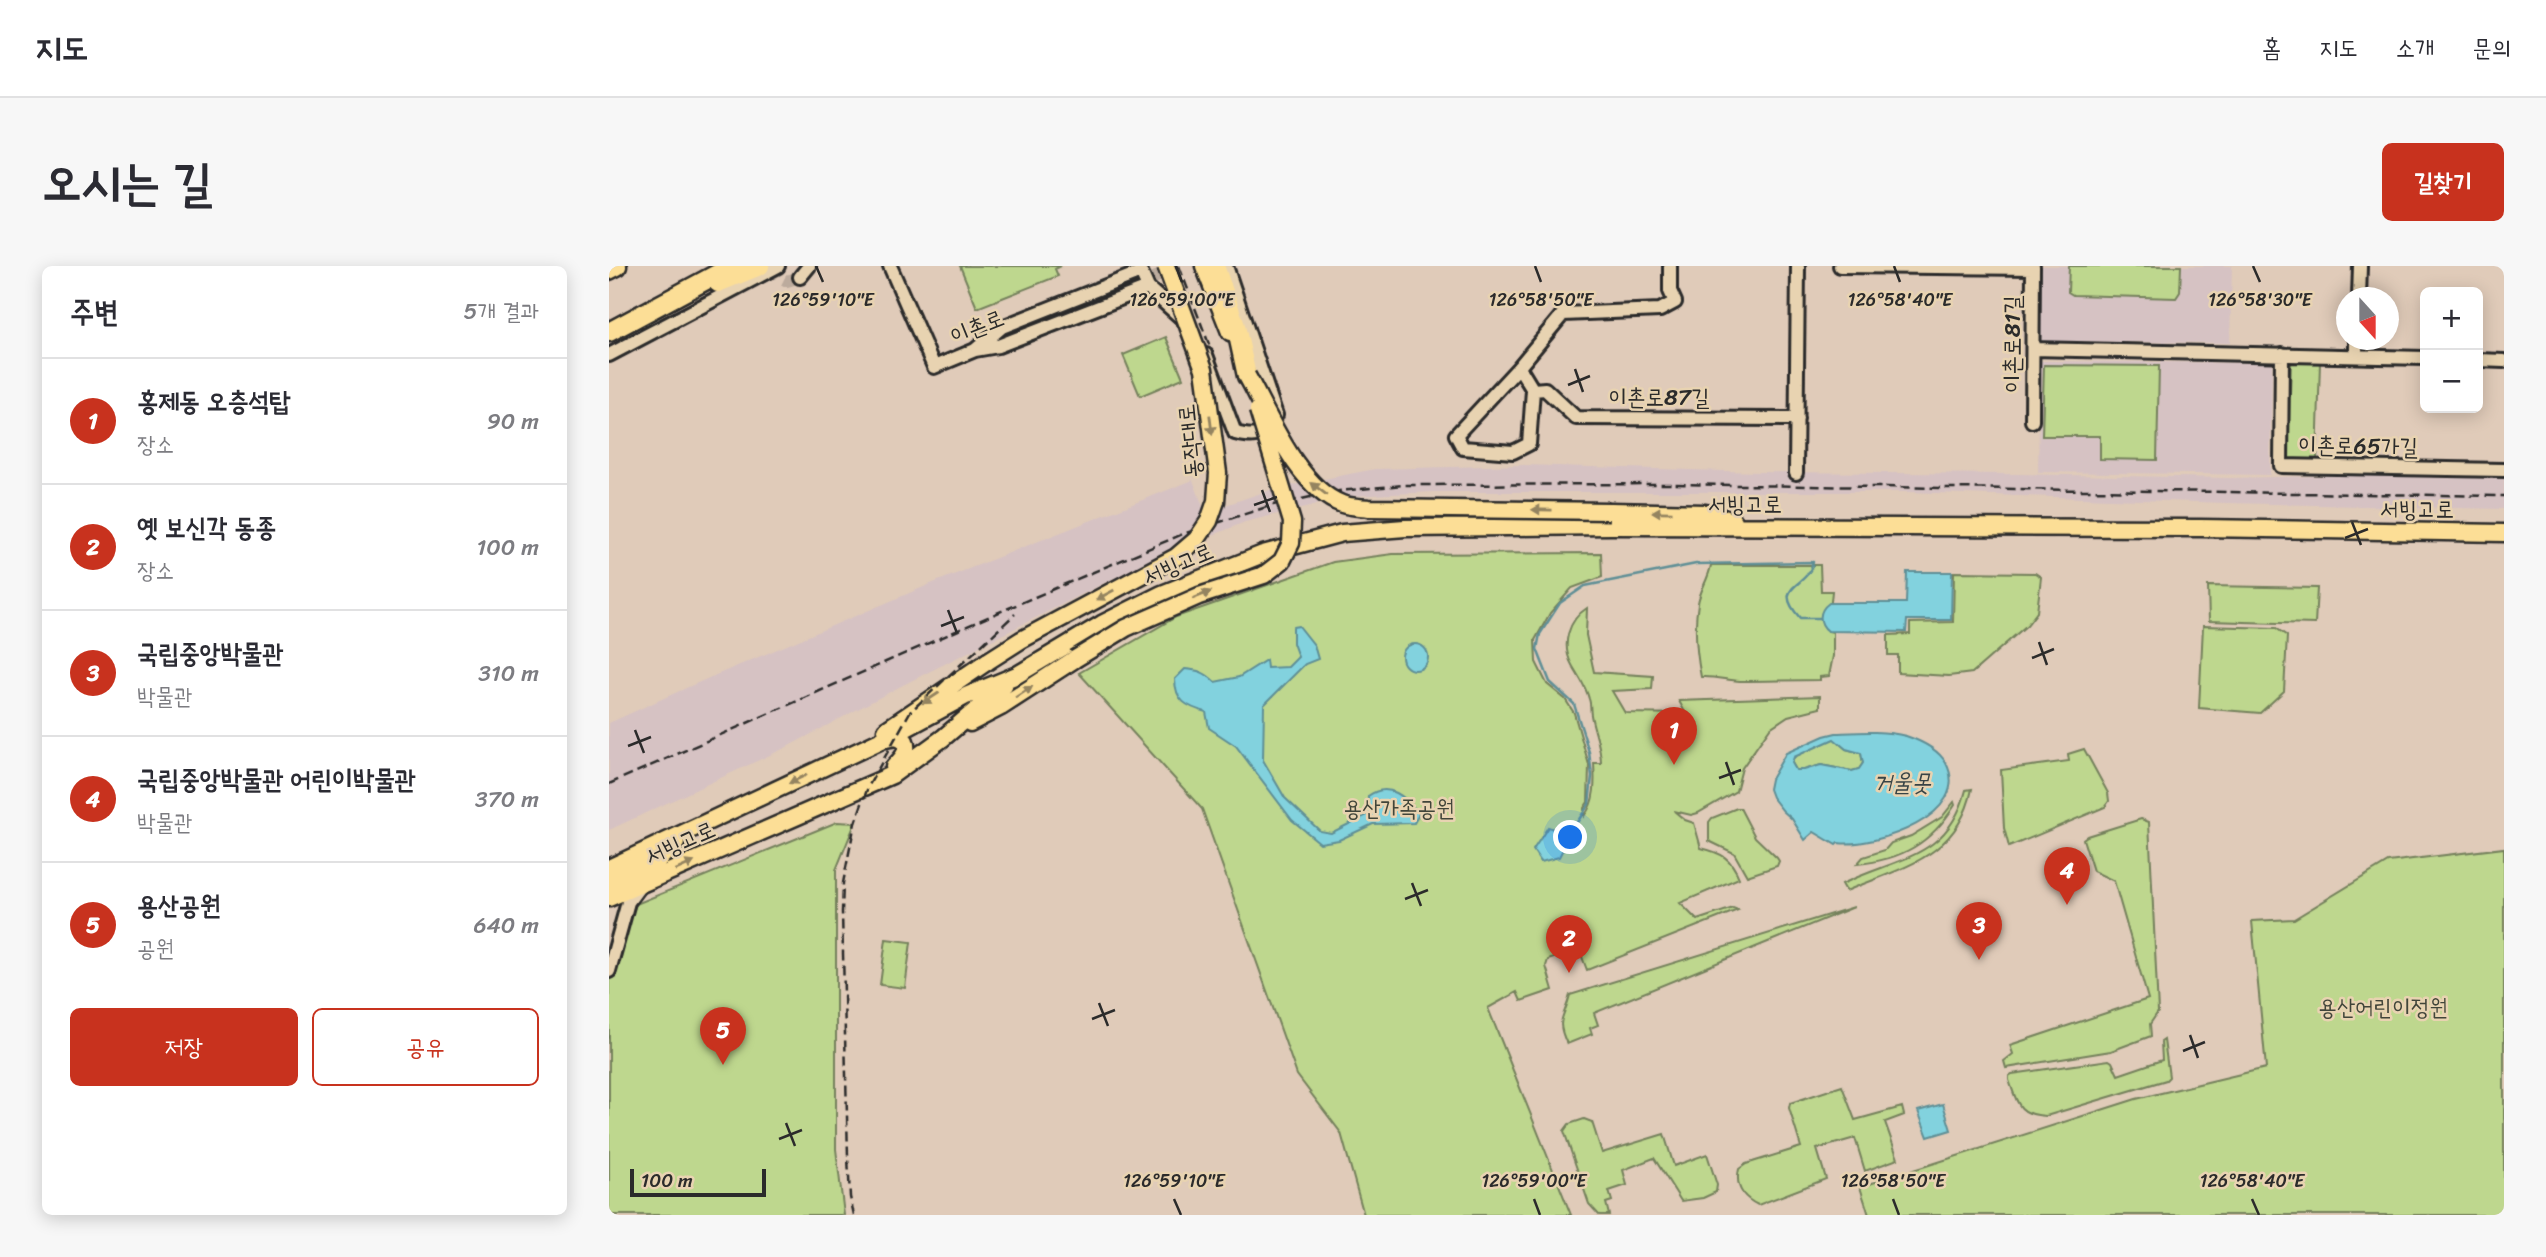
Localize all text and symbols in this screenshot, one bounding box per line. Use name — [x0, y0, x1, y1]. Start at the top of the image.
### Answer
text: 지도 — [35, 19, 88, 77]
text: 홈 — [2262, 27, 2281, 69]
text: 지도 — [2319, 27, 2358, 69]
text: 소개 — [2396, 27, 2434, 69]
text: 문의 — [2472, 27, 2511, 69]
text: 오시는 길 — [42, 139, 212, 226]
button: 길찾기 — [2382, 143, 2504, 221]
text: 126°59'10"E — [772, 284, 875, 316]
text: 126°59'00"E — [1130, 284, 1236, 316]
text: 126°58'50"E — [1489, 284, 1594, 316]
text: 126°58'40"E — [1848, 284, 1953, 316]
text: 126°58'30"E — [2208, 284, 2313, 316]
text: 주변 — [70, 285, 118, 339]
north arrow — [2336, 287, 2399, 350]
map controls — [2420, 287, 2483, 413]
button: + — [2420, 287, 2483, 350]
text: 5개 결과 — [463, 291, 539, 332]
street label: 이촌로81길 — [1992, 295, 2033, 393]
street label: 이촌로 — [944, 298, 1010, 356]
button: − — [2420, 350, 2483, 413]
street label: 이촌로87길 — [1608, 377, 1710, 418]
text: 홍제동 오층석탑 — [137, 378, 290, 424]
text: 1 — [88, 401, 98, 442]
text: 90 m — [487, 401, 539, 442]
street label: 동작대로 — [1166, 402, 1214, 480]
one-way arrow — [1206, 414, 1217, 436]
text: 장소 — [137, 424, 174, 465]
street label: 이촌로65가길 — [2298, 424, 2418, 468]
one-way arrow — [1311, 482, 1329, 497]
street label: 서빙고로 — [1708, 484, 1782, 525]
street label: 서빙고로 — [2380, 489, 2454, 530]
text: 옛 보신각 동종 — [137, 504, 276, 550]
one-way arrow — [1531, 504, 1553, 516]
one-way arrow — [1651, 507, 1673, 518]
text: 2 — [86, 527, 100, 568]
text: 100 m — [476, 527, 539, 568]
street label: 서빙고로 — [1136, 531, 1220, 597]
text: 장소 — [137, 550, 174, 591]
one-way arrow — [1095, 589, 1115, 601]
one-way arrow — [1191, 589, 1212, 600]
text: 국립중앙박물관 — [137, 630, 283, 676]
text: 3 — [87, 653, 99, 694]
text: 310 m — [478, 653, 539, 694]
text: 박물관 — [137, 676, 193, 717]
one-way arrow — [1015, 685, 1033, 699]
one-way arrow — [921, 692, 941, 705]
pin: 1 — [1651, 707, 1697, 765]
text: 국립중앙박물관 어린이박물관 — [137, 756, 416, 802]
water label: 거울못 — [1873, 761, 1932, 803]
one-way arrow — [788, 774, 808, 785]
text: 4 — [86, 779, 100, 820]
text: 370 m — [475, 779, 539, 820]
park label: 용산가족공원 — [1343, 788, 1455, 829]
text: 박물관 — [137, 802, 193, 843]
street label: 서빙고로 — [638, 809, 722, 877]
your location — [1553, 820, 1587, 854]
pin: 4 — [2044, 847, 2090, 905]
one-way arrow — [675, 860, 696, 871]
text: 용산공원 — [137, 882, 221, 928]
pin: 3 — [1956, 902, 2002, 960]
text: 5 — [86, 905, 100, 946]
text: 640 m — [473, 905, 539, 946]
pin: 2 — [1546, 915, 1592, 973]
text: 공원 — [137, 928, 174, 969]
park label: 용산어린이정원 — [2318, 987, 2448, 1028]
pin: 5 — [700, 1007, 746, 1065]
button: 저장 — [70, 1008, 298, 1086]
button: 공유 — [312, 1008, 539, 1086]
text: 100 m — [641, 1164, 693, 1197]
text: 126°59'10"E — [1123, 1165, 1226, 1197]
text: 126°59'00"E — [1482, 1165, 1588, 1197]
text: 126°58'50"E — [1841, 1165, 1946, 1197]
text: 126°58'40"E — [2200, 1165, 2305, 1197]
scale bar — [630, 1166, 767, 1198]

